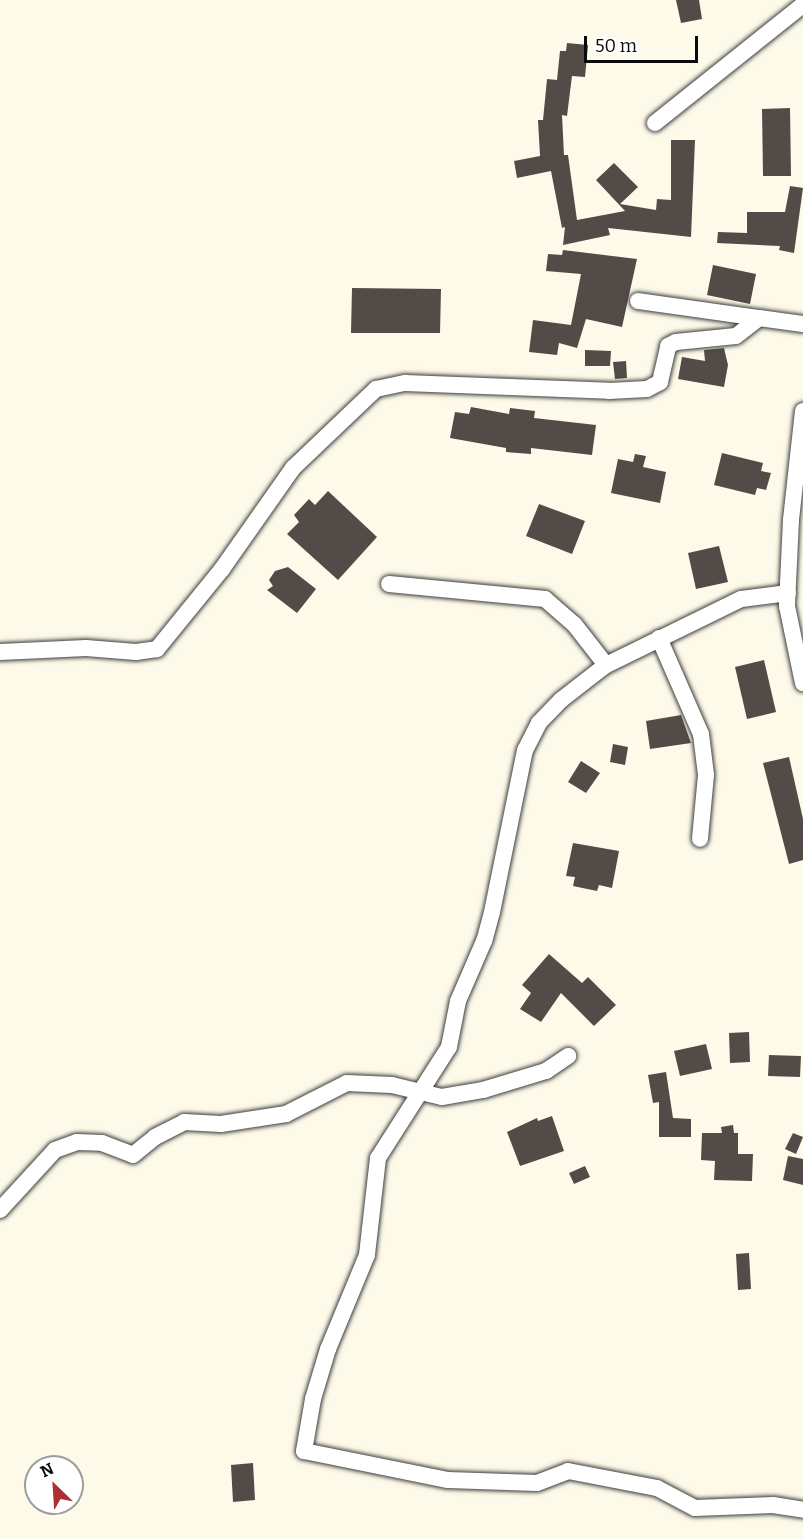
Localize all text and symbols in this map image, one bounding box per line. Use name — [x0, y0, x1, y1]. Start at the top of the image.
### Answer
scale bar — [587, 24, 701, 62]
text: 50 m — [595, 35, 637, 57]
north arrow — [24, 1455, 84, 1515]
text: N — [37, 1459, 57, 1481]

